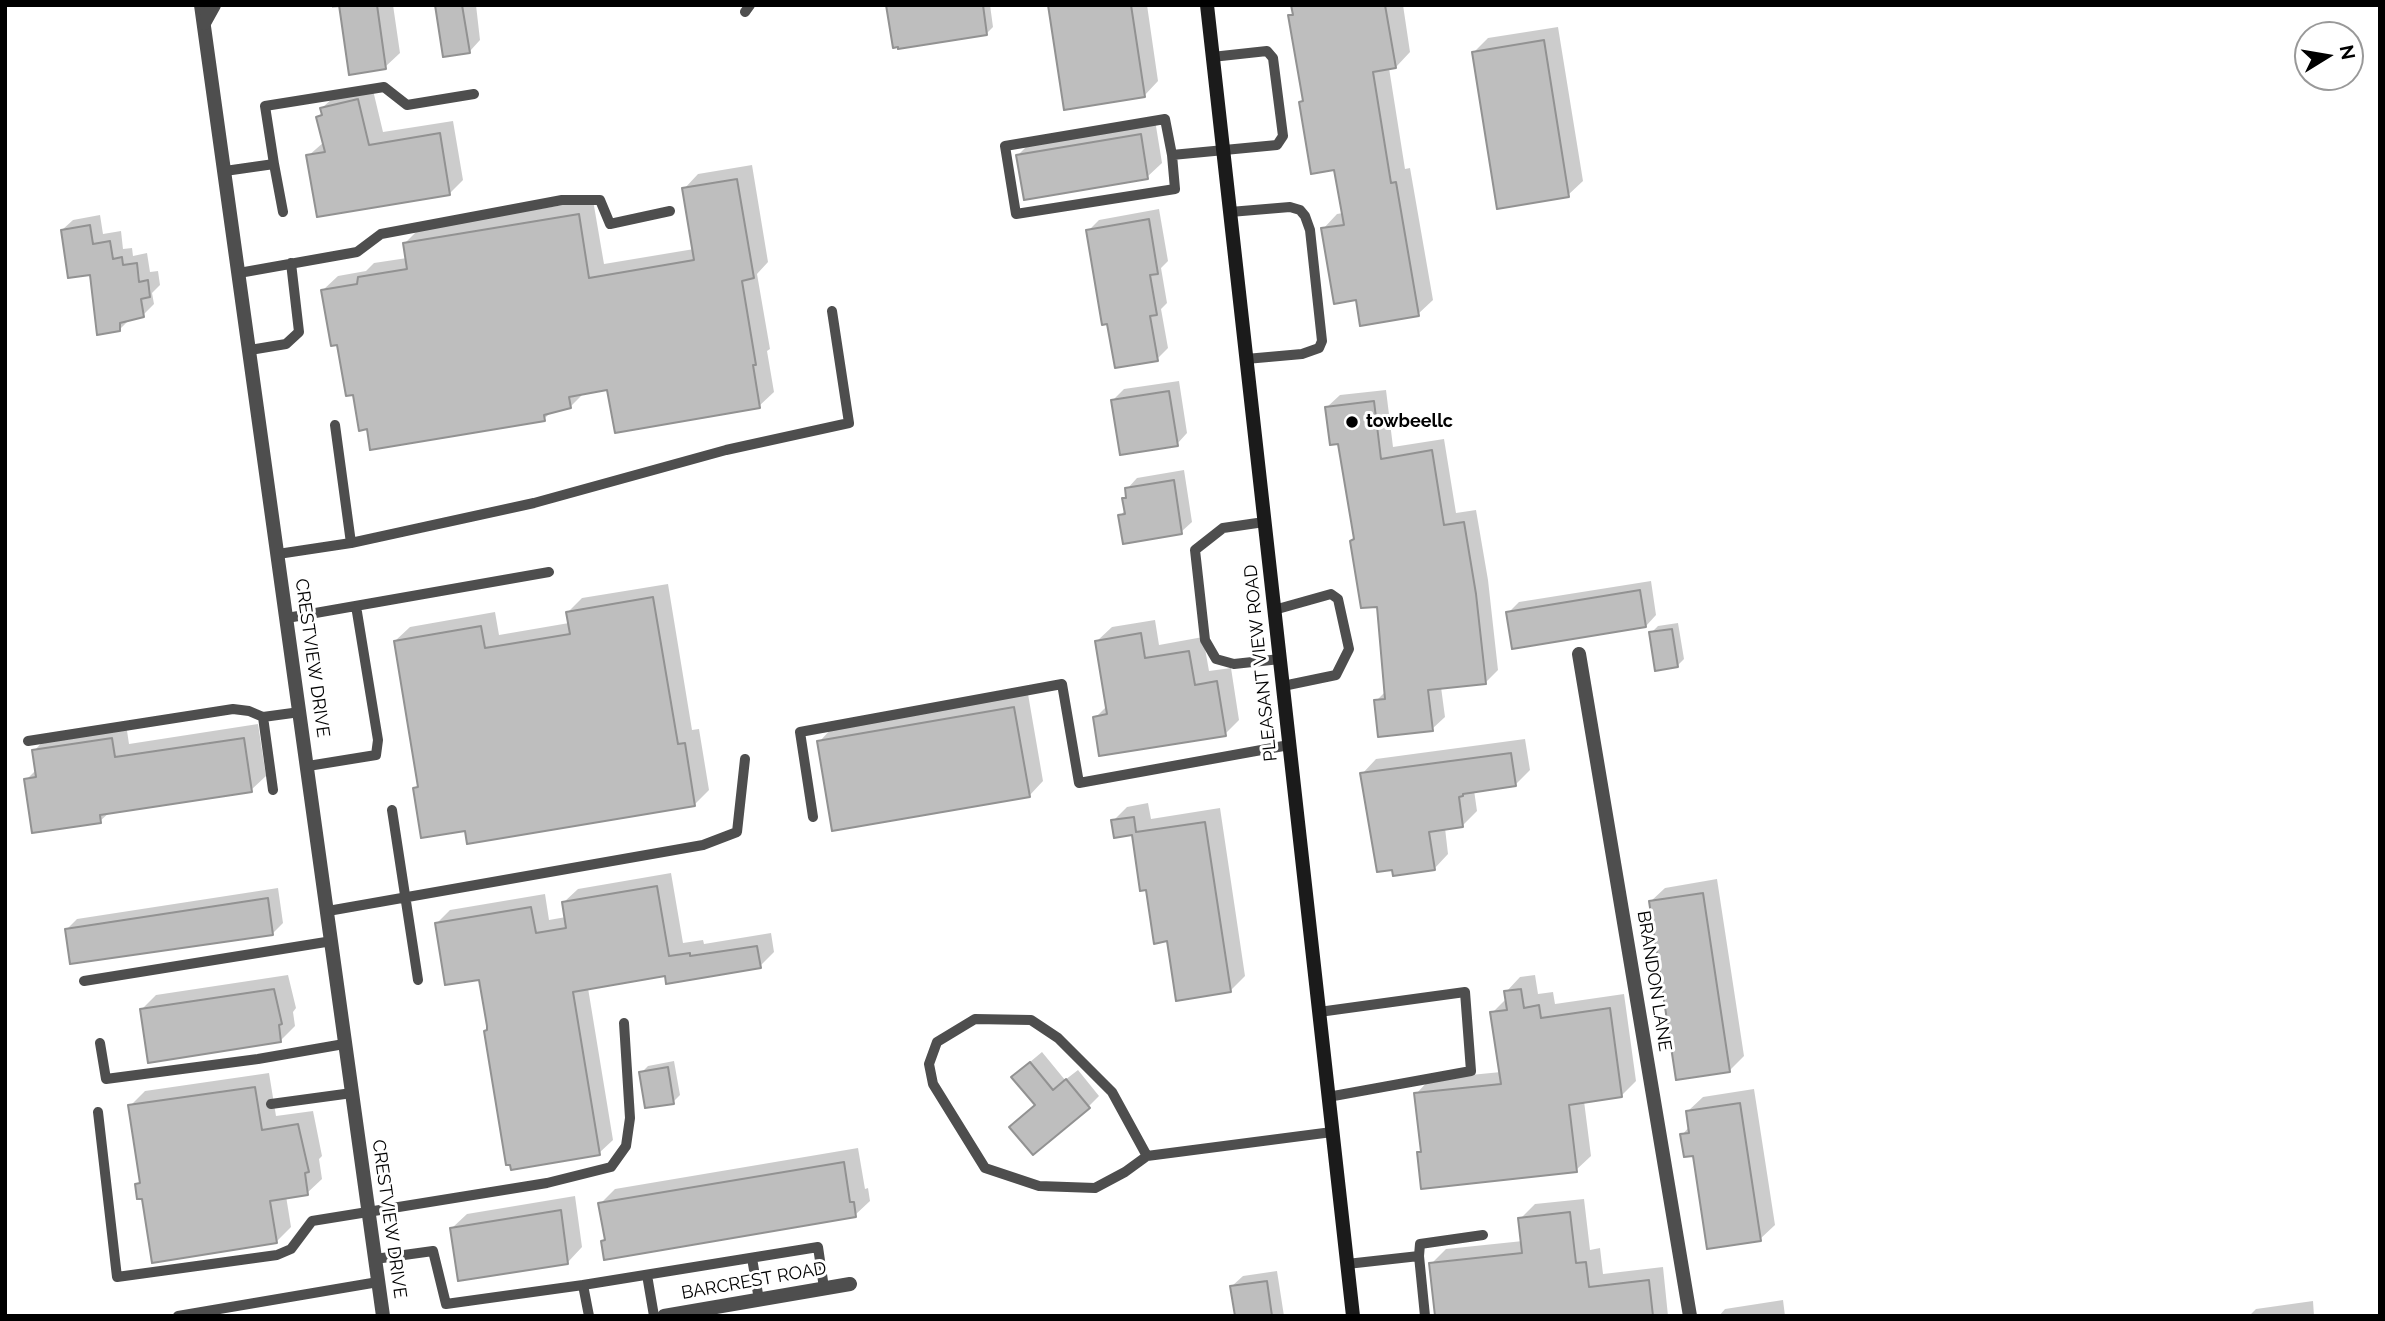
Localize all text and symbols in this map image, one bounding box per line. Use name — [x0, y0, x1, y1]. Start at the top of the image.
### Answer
north arrow — [2294, 21, 2364, 91]
text: N — [2335, 43, 2360, 62]
place label: towbeellc — [1366, 411, 1453, 433]
marker: towbeellc — [1344, 414, 1360, 430]
street label: PLEASANT VIEW ROAD — [1240, 563, 1282, 763]
street label: CRESTVIEW DRIVE — [290, 577, 334, 739]
street label: BRANDON LANE — [1632, 909, 1676, 1053]
street label: CRESTVIEW DRIVE — [367, 1138, 411, 1300]
street label: BARCREST ROAD — [680, 1258, 828, 1304]

